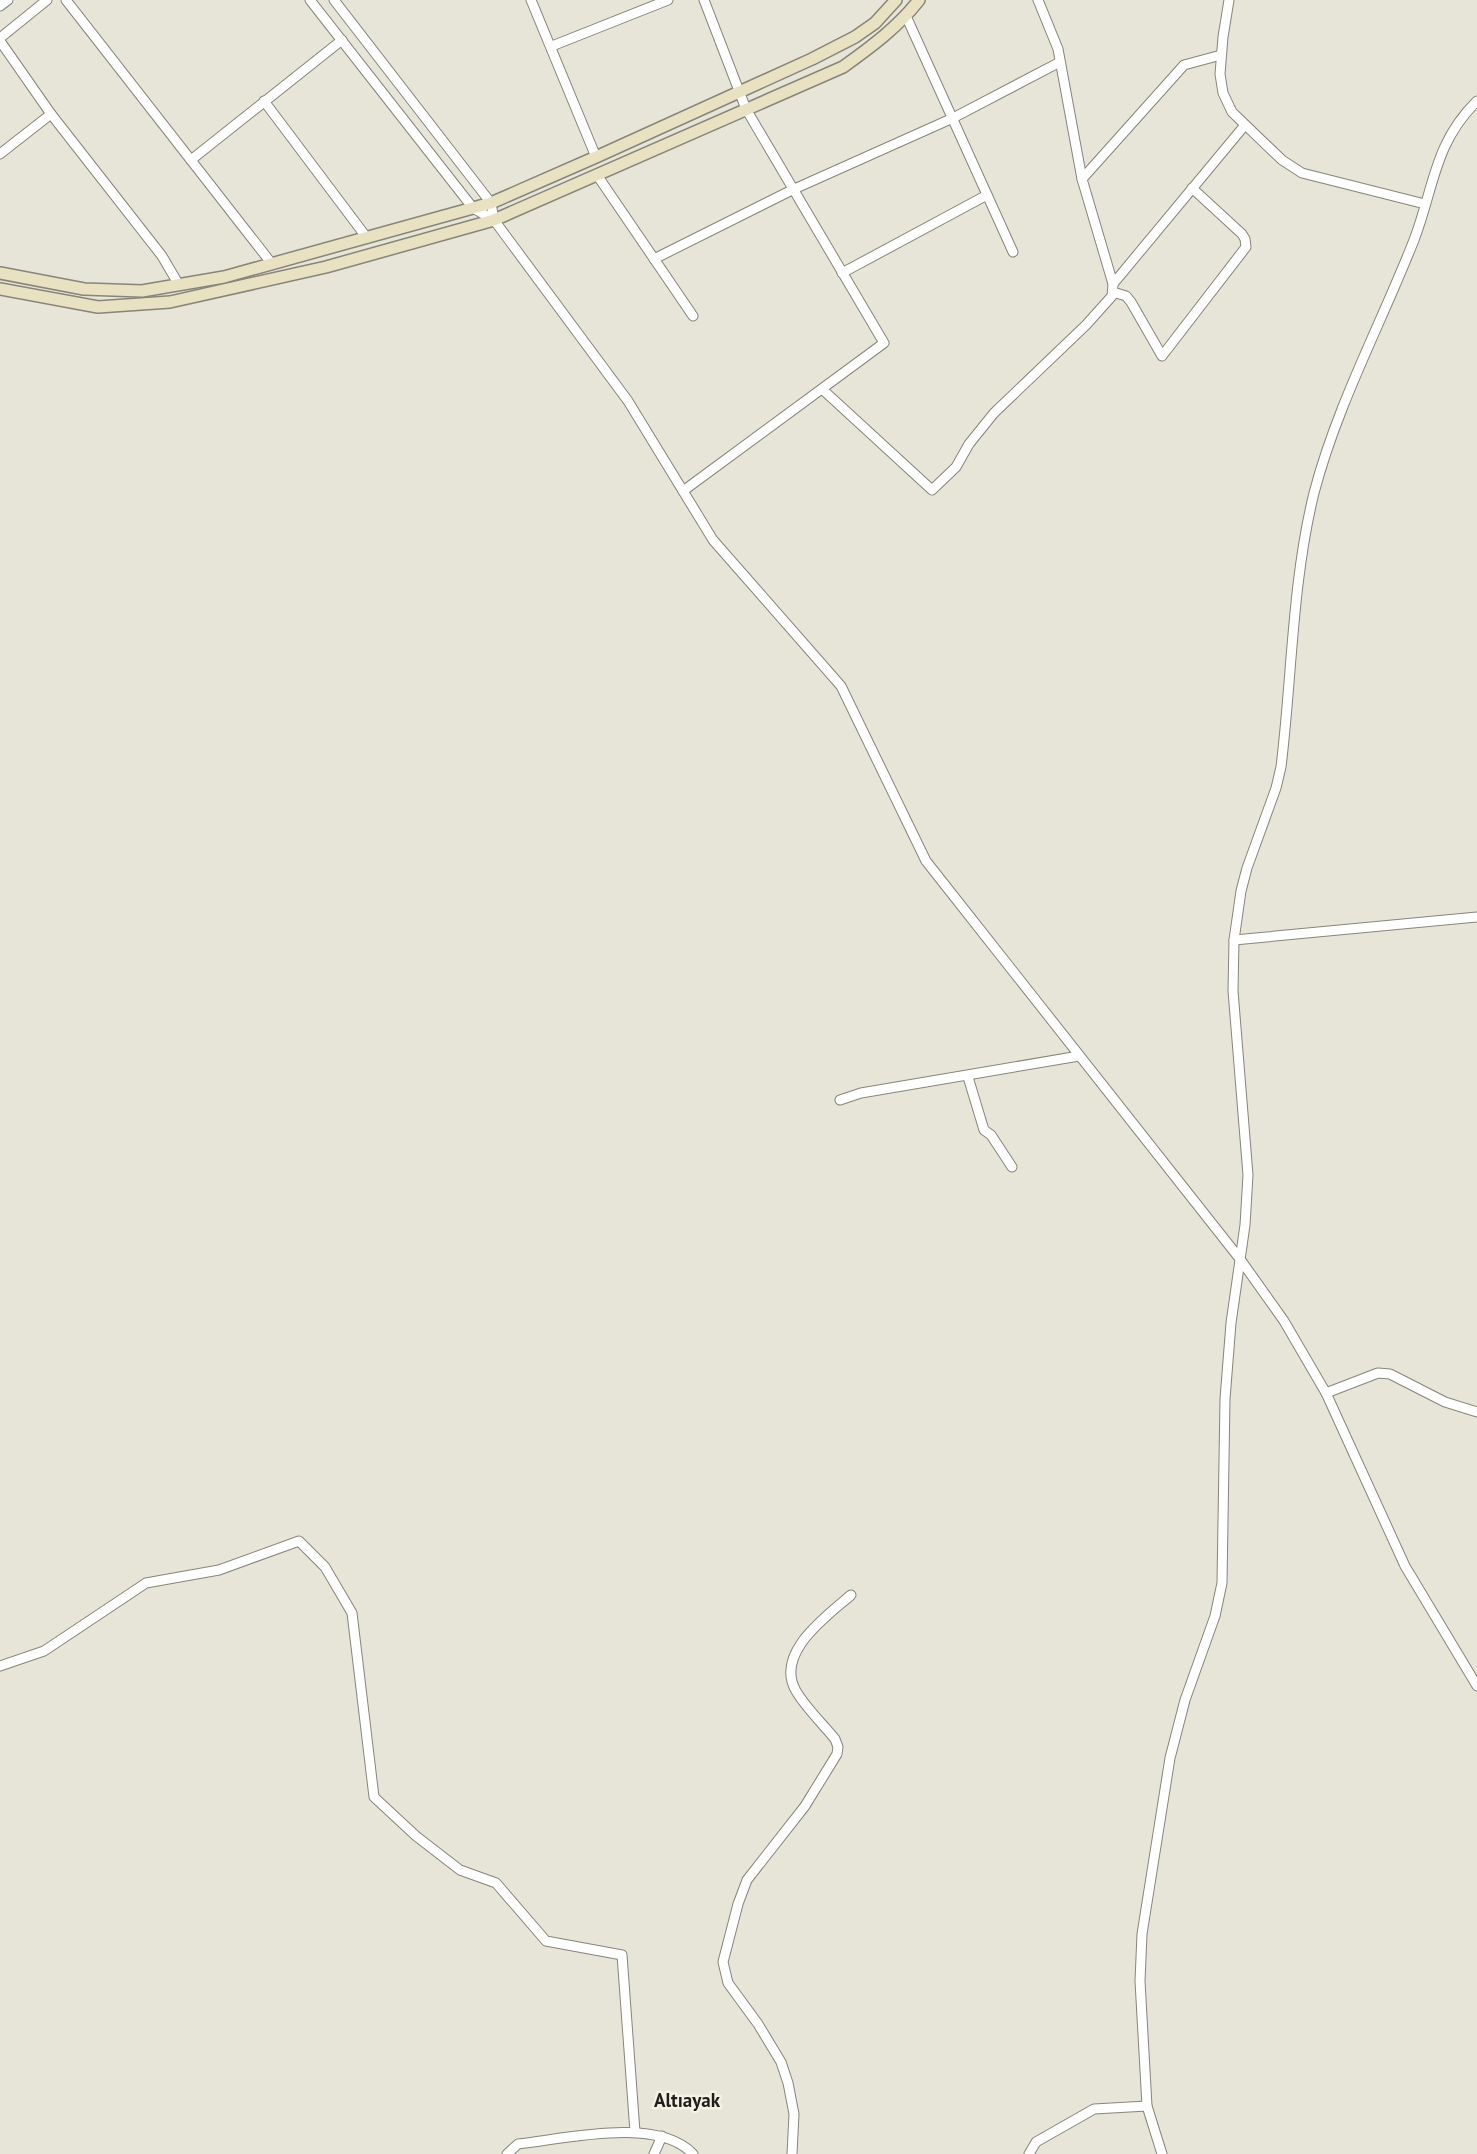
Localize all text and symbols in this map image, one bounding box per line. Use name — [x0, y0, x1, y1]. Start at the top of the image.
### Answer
district label: Altıayak — [654, 2088, 721, 2112]

